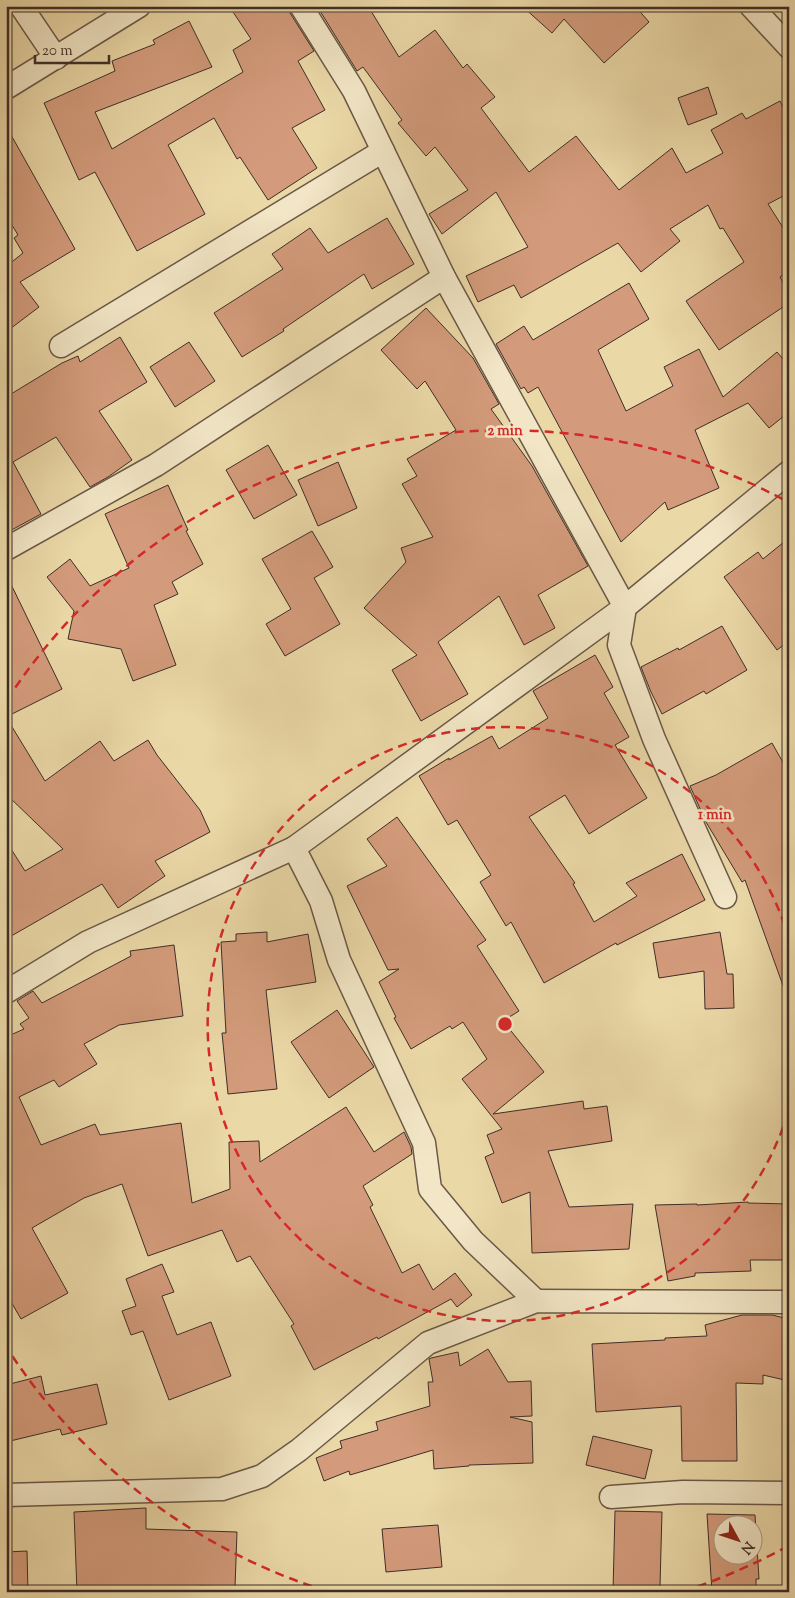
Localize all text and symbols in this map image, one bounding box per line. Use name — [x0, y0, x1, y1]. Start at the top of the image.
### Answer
scale bar — [35, 32, 109, 64]
text: 20 m — [42, 41, 73, 62]
text: 2 min — [487, 421, 523, 442]
text: 1 min — [698, 805, 732, 826]
centre of rings — [496, 1015, 514, 1033]
north arrow — [712, 1516, 762, 1566]
text: N — [735, 1536, 758, 1558]

